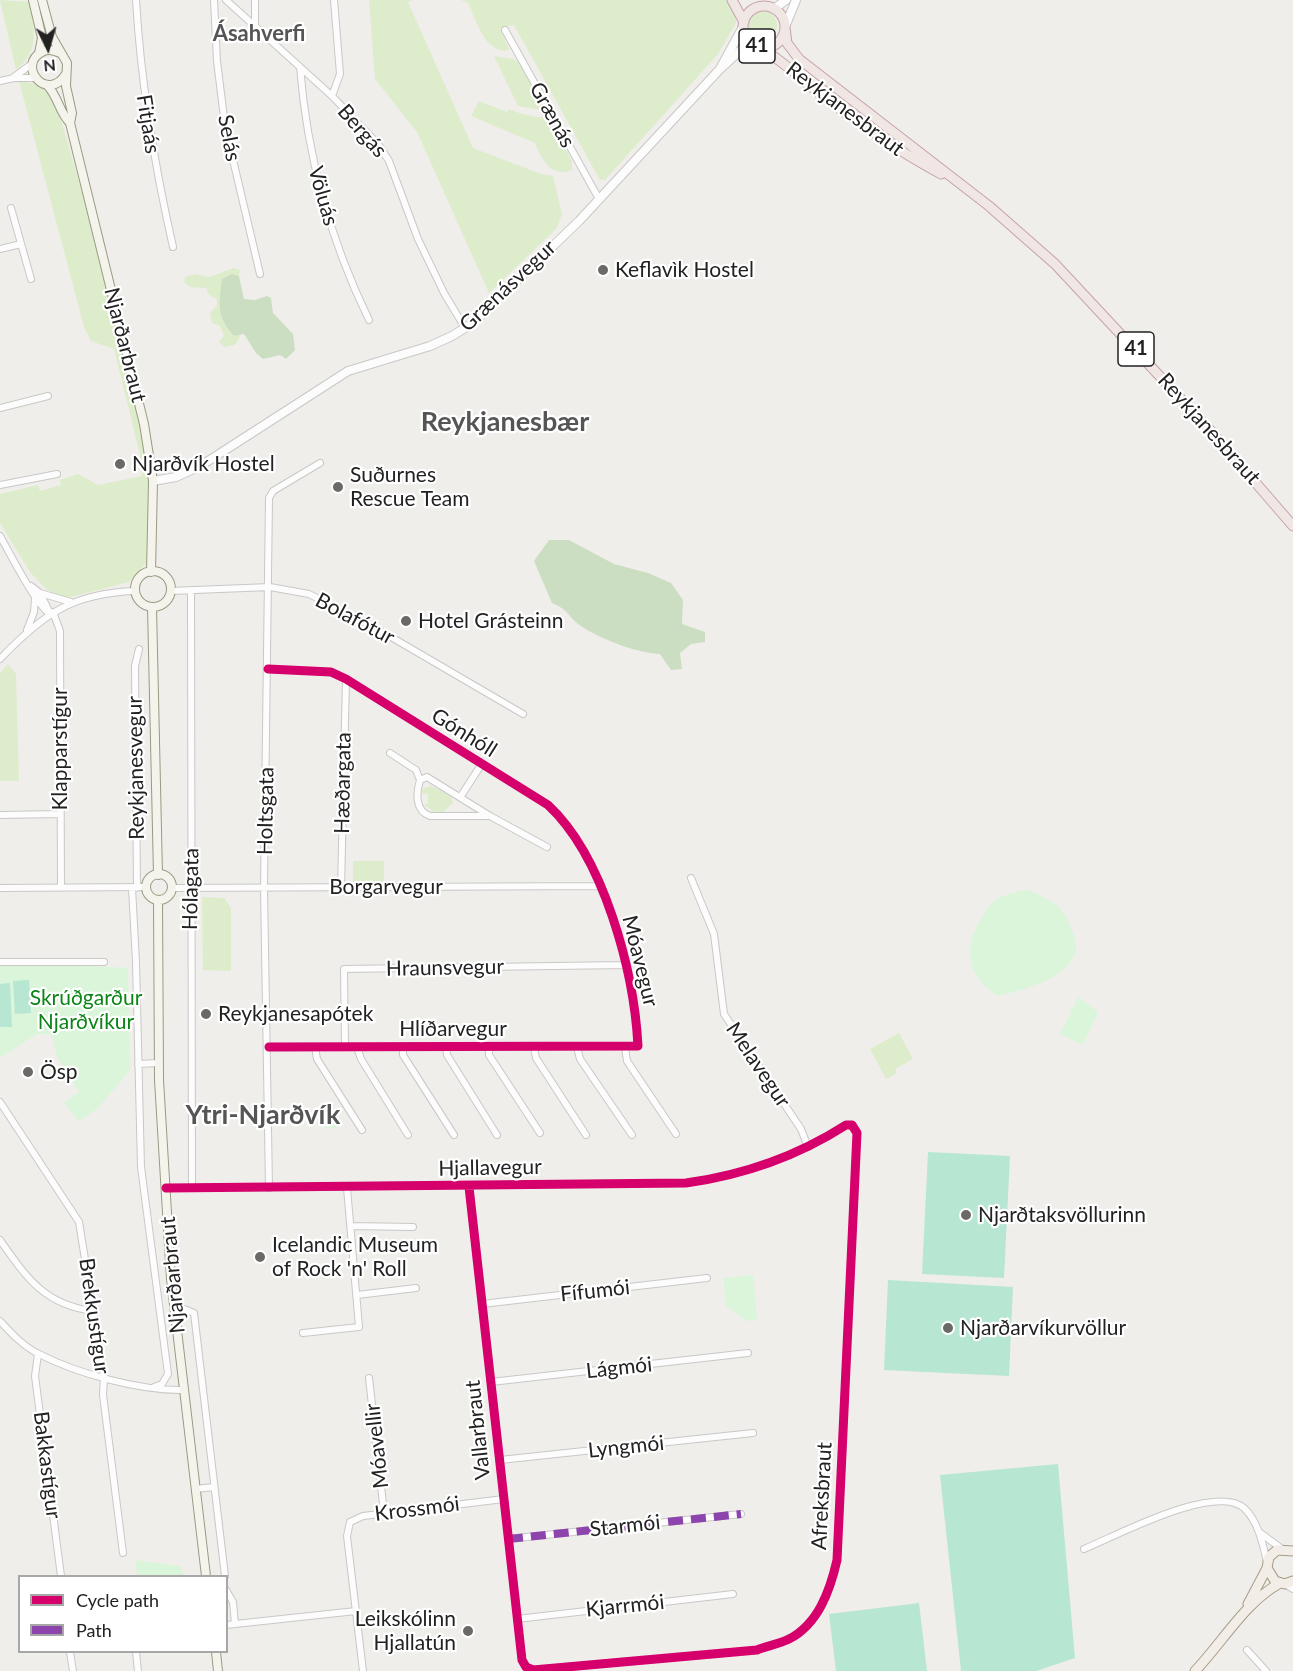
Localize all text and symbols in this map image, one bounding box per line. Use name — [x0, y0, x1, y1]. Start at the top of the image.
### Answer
north arrow — [18, 18, 78, 78]
district label: Ásahverfi — [213, 21, 305, 47]
road number: 41 — [739, 29, 775, 63]
text: N — [43, 56, 57, 76]
street label: Reykjanesbraut — [781, 56, 909, 162]
street label: Grænás — [524, 78, 580, 152]
street label: Fitjaás — [131, 93, 165, 155]
street label: Bergás — [332, 99, 392, 163]
street label: Selás — [212, 113, 246, 163]
street label: Völuás — [303, 163, 343, 229]
street label: Grænásvegur — [455, 235, 561, 337]
place label: Keflavìk Hostel — [615, 257, 754, 283]
marker: Keflavìk Hostel — [596, 263, 610, 277]
street label: Njarðarbraut — [99, 285, 151, 405]
road number: 41 — [1118, 332, 1154, 366]
street label: Reykjanesbraut — [1152, 368, 1266, 490]
district label: Reykjanesbær — [421, 406, 589, 438]
place label: Njarðvík Hostel — [132, 451, 275, 477]
marker: Njarðvík Hostel — [113, 457, 127, 471]
place label: Suðurnes Rescue Team — [350, 462, 469, 512]
marker: Suðurnes Rescue Team — [331, 480, 345, 494]
street label: Bolafótur — [311, 588, 399, 650]
place label: Hotel Grásteinn — [418, 608, 564, 634]
marker: Hotel Grásteinn — [399, 614, 413, 628]
street label: Klapparstígur — [47, 687, 73, 811]
street label: Reykjanesvegur — [122, 696, 150, 840]
street label: Gónhóll — [427, 703, 501, 763]
street label: Hæðargata — [330, 732, 356, 834]
street label: Holtsgata — [253, 767, 279, 855]
street label: Hólagata — [178, 848, 204, 930]
street label: Borgarvegur — [329, 874, 443, 900]
street label: Móavegur — [617, 913, 663, 1009]
street label: Hraunsvegur — [386, 954, 504, 982]
park label: Skrúðgarður Njarðvíkur — [30, 985, 142, 1035]
place label: Reykjanesapótek — [218, 1001, 373, 1027]
marker: Reykjanesapótek — [199, 1007, 213, 1021]
street label: Hlíðarvegur — [399, 1016, 507, 1042]
street label: Melavegur — [720, 1018, 796, 1112]
place label: Ösp — [40, 1059, 78, 1085]
marker: Ösp — [21, 1065, 35, 1079]
district label: Ytri-Njarðvík — [185, 1099, 341, 1131]
street label: Hjallavegur — [438, 1154, 542, 1182]
place label: Njarðtaksvöllurinn — [978, 1202, 1146, 1228]
marker: Njarðtaksvöllurinn — [959, 1208, 973, 1222]
street label: Njarðarbraut — [155, 1216, 191, 1334]
place label: Icelandic Museum of Rock 'n' Roll — [272, 1232, 438, 1282]
marker: Icelandic Museum of Rock 'n' Roll — [253, 1250, 267, 1264]
street label: Brekkustígur — [73, 1256, 115, 1376]
street label: Fífumói — [559, 1275, 631, 1307]
place label: Njarðarvíkurvöllur — [960, 1315, 1126, 1341]
marker: Njarðarvíkurvöllur — [941, 1321, 955, 1335]
street label: Lágmói — [585, 1352, 653, 1384]
street label: Vallarbraut — [460, 1379, 496, 1481]
street label: Móavellir — [360, 1402, 394, 1490]
street label: Bakkastígur — [28, 1410, 66, 1520]
street label: Lyngmói — [587, 1430, 665, 1464]
street label: Afreksbraut — [807, 1441, 837, 1551]
street label: Krossmói — [373, 1491, 461, 1527]
street label: Starmói — [589, 1510, 661, 1542]
legend — [18, 1575, 228, 1653]
text: Cycle path — [76, 1589, 159, 1611]
street label: Kjarrmói — [584, 1589, 666, 1623]
place label: Leikskólinn Hjallatún — [355, 1606, 456, 1656]
text: Path — [76, 1619, 112, 1641]
marker: Leikskólinn Hjallatún — [461, 1624, 475, 1638]

